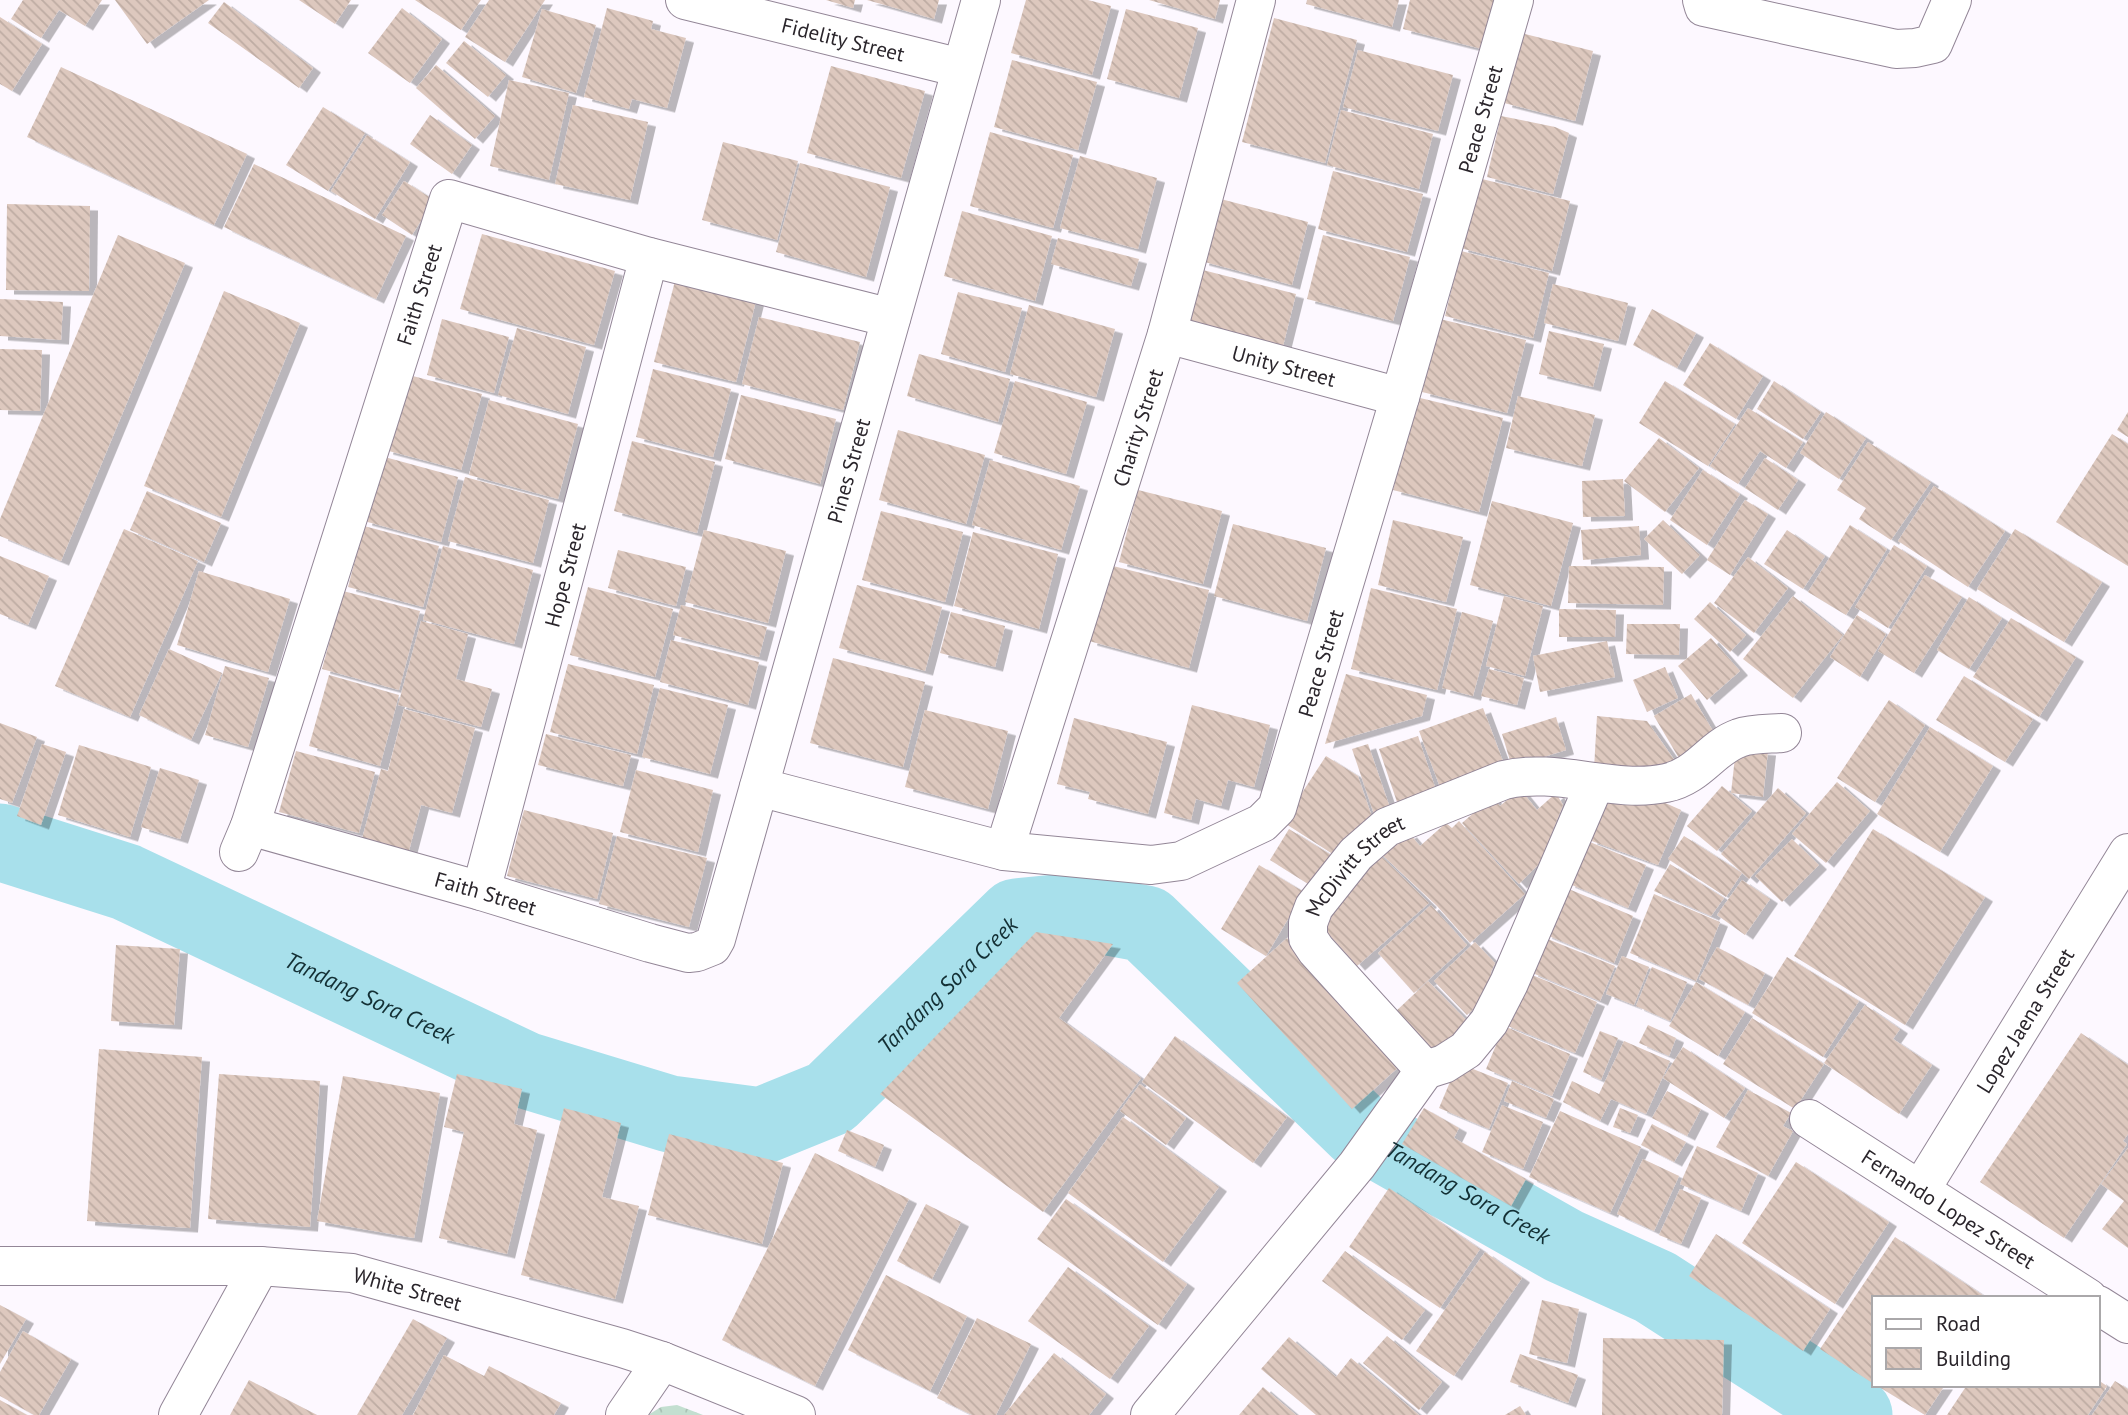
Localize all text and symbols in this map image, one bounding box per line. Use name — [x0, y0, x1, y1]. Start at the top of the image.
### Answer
street label: Fidelity Street — [779, 11, 908, 67]
street label: Peace Street — [1452, 62, 1508, 176]
street label: Faith Street — [390, 240, 447, 348]
street label: Unity Street — [1229, 339, 1339, 392]
street label: Charity Street — [1106, 365, 1169, 490]
street label: Pines Street — [821, 415, 876, 526]
street label: Hope Street — [538, 520, 591, 630]
street label: Peace Street — [1291, 606, 1349, 720]
street label: McDivitt Street — [1298, 808, 1408, 920]
street label: Faith Street — [432, 865, 540, 921]
water label: Tandang Sora Creek — [871, 908, 1024, 1059]
street label: Lopez Jaena Street — [1970, 943, 2080, 1098]
water label: Tandang Sora Creek — [280, 945, 461, 1050]
water label: Tandang Sora Creek — [1381, 1134, 1557, 1251]
street label: Fernando Lopez Street — [1857, 1143, 2041, 1274]
street label: White Street — [350, 1261, 465, 1316]
legend — [1872, 1296, 2100, 1387]
text: Road — [1936, 1310, 1980, 1337]
text: Building — [1936, 1345, 2011, 1372]

